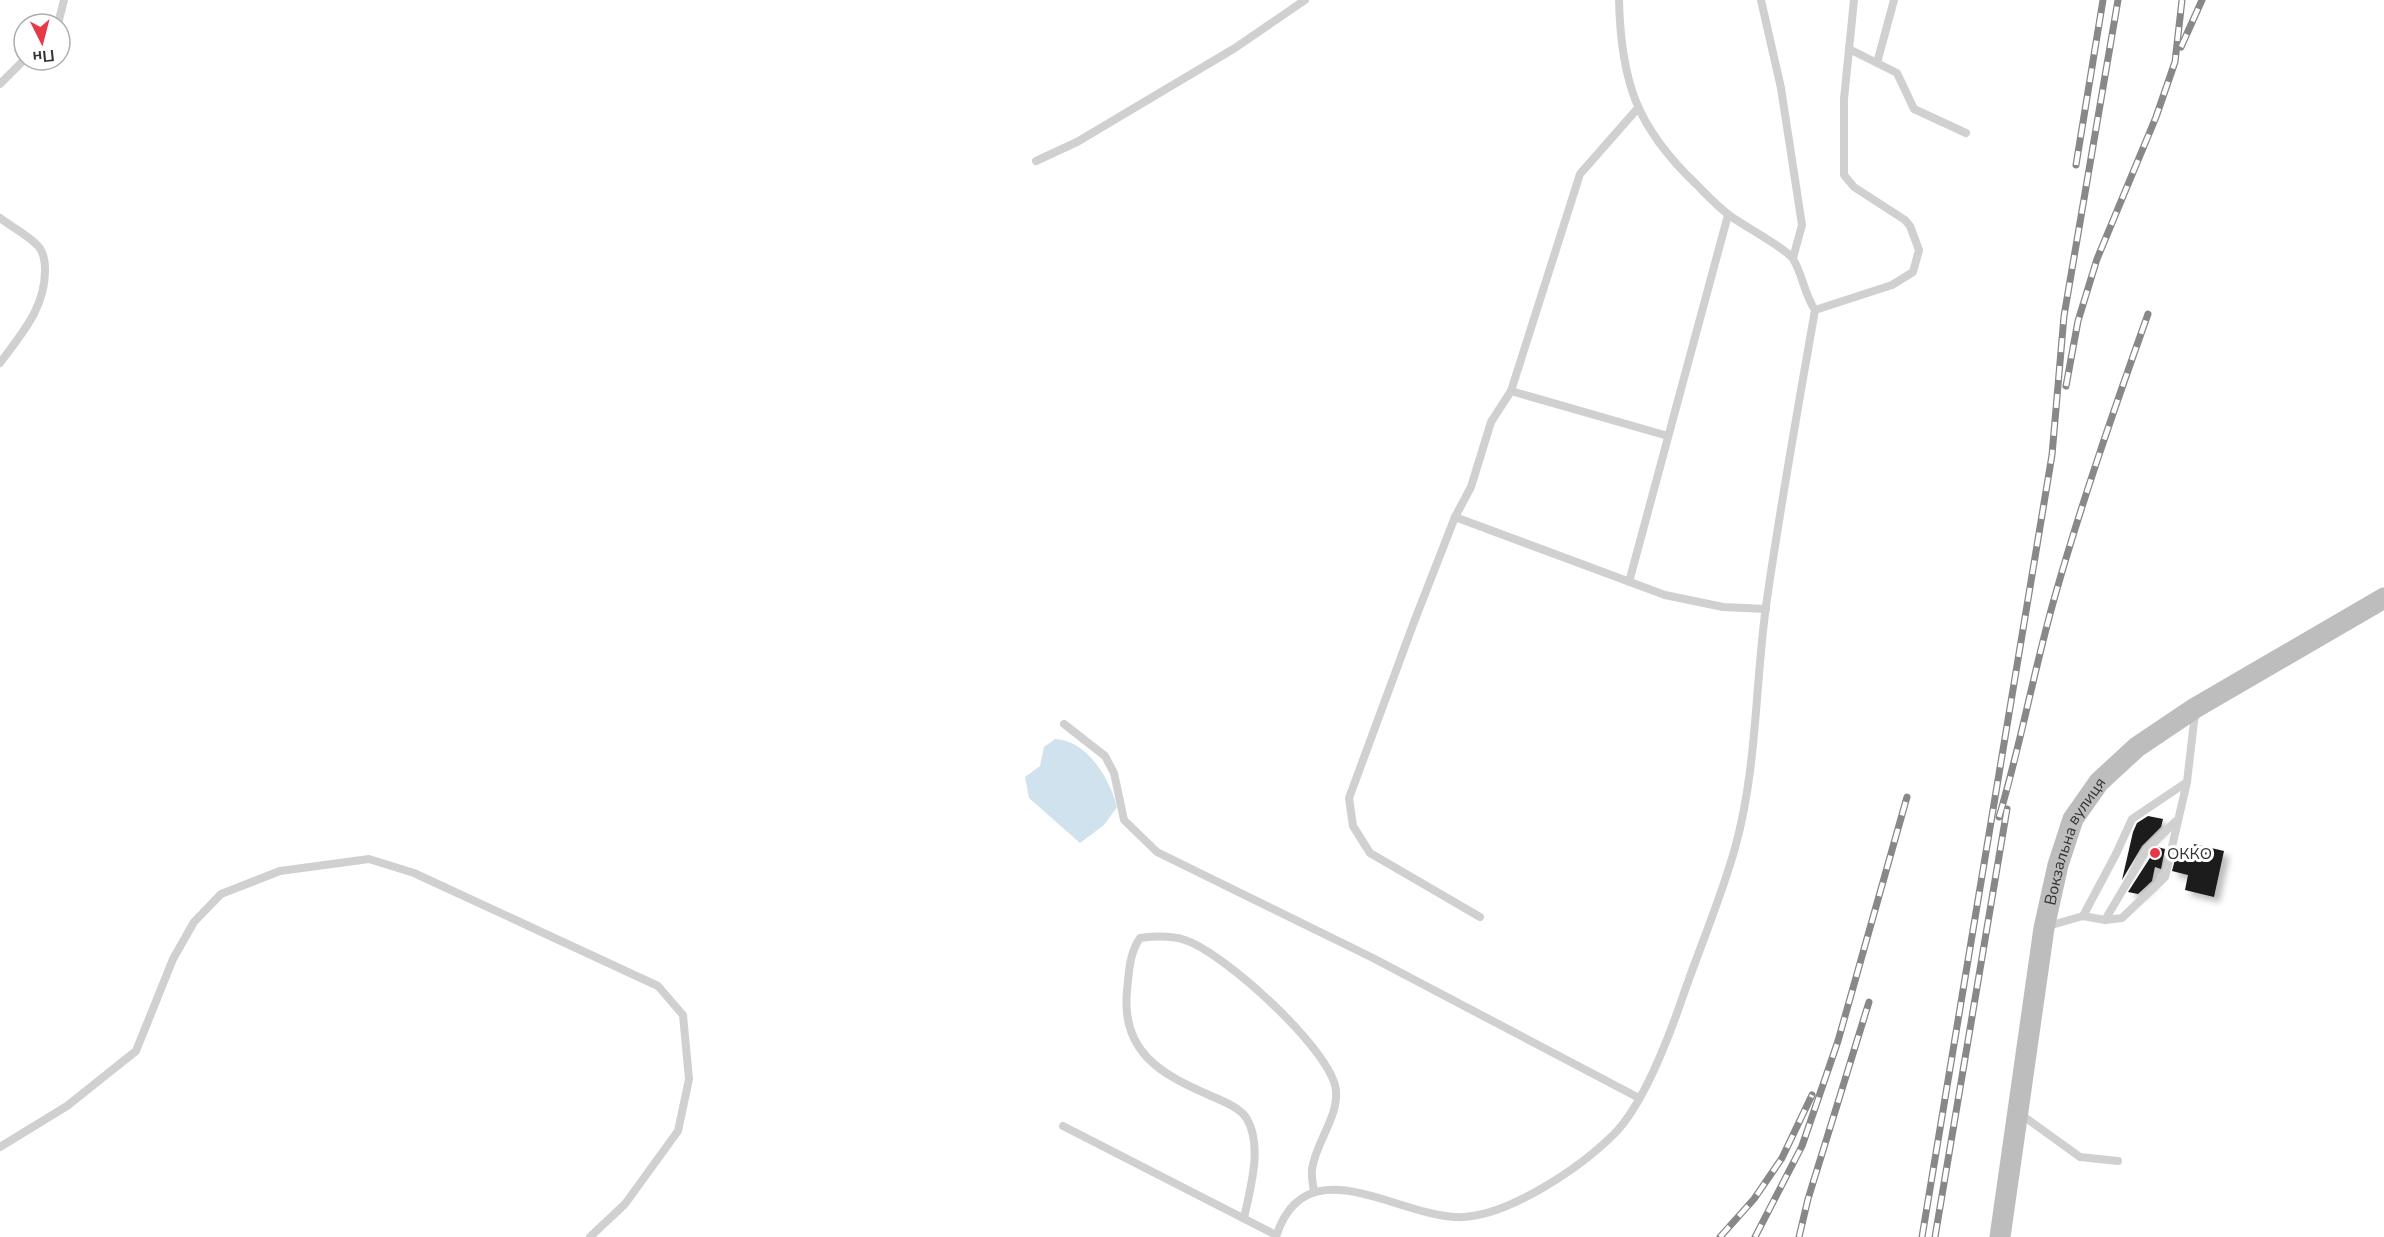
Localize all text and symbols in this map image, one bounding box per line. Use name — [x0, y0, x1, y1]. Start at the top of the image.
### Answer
north arrow — [12, 12, 72, 72]
text: Пн — [31, 44, 56, 68]
street label: Вокзальна вулиця — [2039, 773, 2111, 907]
place label: ОККО — [2167, 843, 2212, 865]
marker: ОККО — [2148, 846, 2162, 860]

